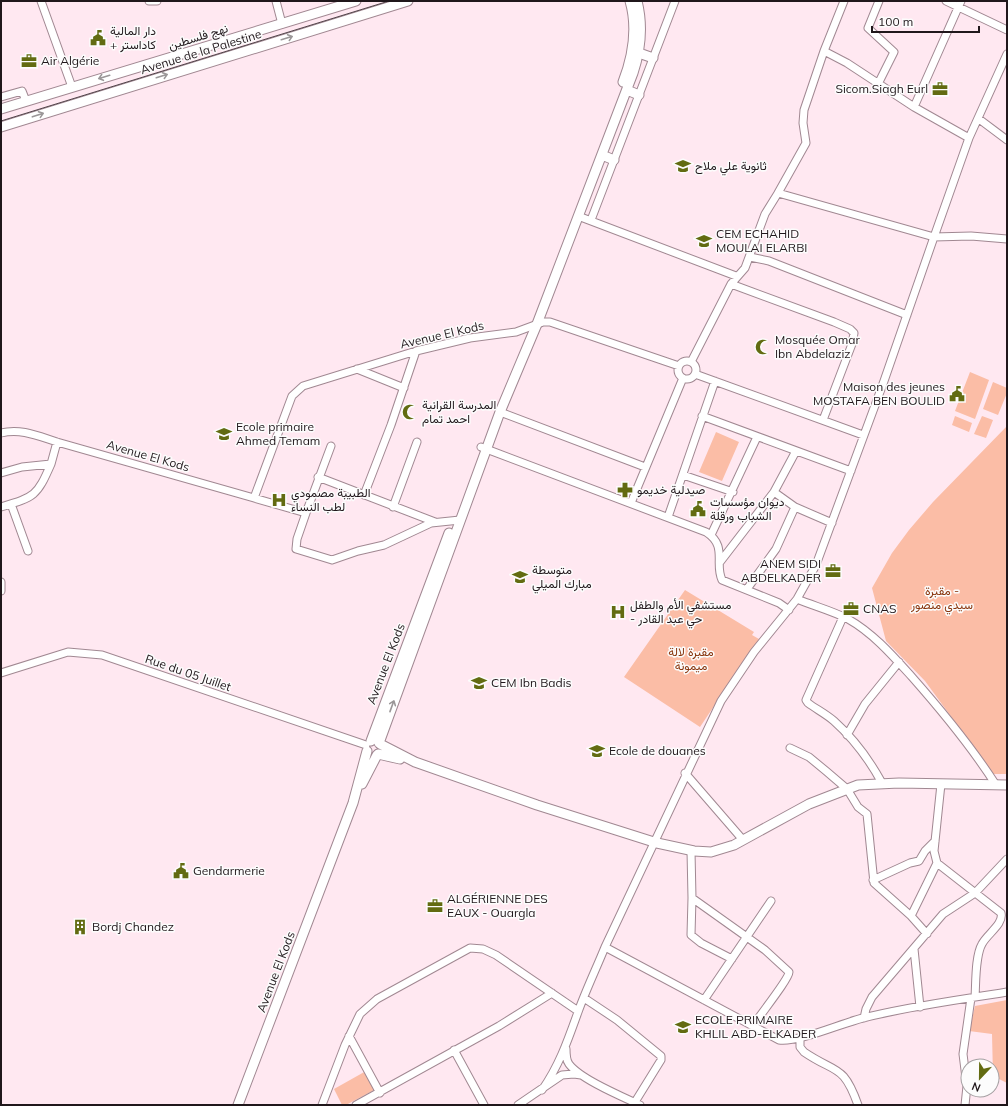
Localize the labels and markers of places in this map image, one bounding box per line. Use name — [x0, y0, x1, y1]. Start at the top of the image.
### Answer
place label: دار المالية + كاداستر — [110, 23, 156, 53]
public building icon: دار المالية + كاداستر — [89, 29, 107, 47]
office icon: Air Algérie — [20, 52, 38, 70]
place label: Air Algérie — [41, 53, 99, 68]
office icon: Sicom.Siagh Eurl — [931, 80, 949, 98]
place label: Sicom.Siagh Eurl — [835, 81, 928, 96]
school or university icon: ثانوية علي ملاح — [674, 157, 692, 175]
place label: ثانوية علي ملاح — [695, 158, 767, 176]
place label: CEM ECHAHID MOULAI ELARBI — [716, 226, 807, 255]
school or university icon: CEM ECHAHID MOULAI ELARBI — [695, 232, 713, 250]
place label: Mosquée Omar Ibn Abdelaziz — [775, 332, 860, 361]
mosque icon: Mosquée Omar Ibn Abdelaziz — [754, 338, 772, 356]
place label: Maison des jeunes MOSTAFA BEN BOULID — [813, 379, 945, 408]
public building icon: Maison des jeunes MOSTAFA BEN BOULID — [948, 385, 966, 403]
place label: المدرسة القرانية احمد تمام — [422, 397, 496, 427]
mosque icon: المدرسة القرانية احمد تمام — [401, 403, 419, 421]
place label: Ecole primaire Ahmed Temam — [236, 419, 320, 448]
school or university icon: Ecole primaire Ahmed Temam — [215, 425, 233, 443]
pharmacy icon: صيدلية خديمو — [616, 481, 634, 499]
place label: صيدلية خديمو — [637, 482, 705, 498]
place label: الطبيبة مصمودي لطب النساء — [291, 485, 371, 514]
hospital icon: الطبيبة مصمودي لطب النساء — [270, 491, 288, 509]
place label: ديوان مؤسسات الشباب ورقلة — [710, 494, 785, 524]
public building icon: ديوان مؤسسات الشباب ورقلة — [689, 500, 707, 518]
place label: ANEM SIDI ABDELKADER — [741, 556, 821, 585]
place label: متوسطة مبارك الميلي — [532, 562, 592, 594]
office icon: ANEM SIDI ABDELKADER — [824, 562, 842, 580]
school or university icon: متوسطة مبارك الميلي — [511, 568, 529, 586]
place label: مستشفي الأم والطفل - حي عبد القادر — [630, 597, 731, 629]
office icon: CNAS — [842, 600, 860, 618]
place label: CNAS — [863, 601, 896, 616]
hospital icon: مستشفي الأم والطفل - حي عبد القادر — [609, 603, 627, 621]
school or university icon: CEM Ibn Badis — [470, 674, 488, 692]
place label: CEM Ibn Badis — [491, 675, 572, 690]
school or university icon: Ecole de douanes — [588, 742, 606, 760]
place label: Ecole de douanes — [609, 743, 706, 758]
public building icon: Gendarmerie — [172, 862, 190, 880]
place label: Gendarmerie — [193, 863, 265, 878]
place label: ALGÉRIENNE DES EAUX - Ouargla — [447, 891, 548, 920]
office icon: ALGÉRIENNE DES EAUX - Ouargla — [426, 897, 444, 915]
building icon: Bordj Chandez — [71, 918, 89, 936]
place label: Bordj Chandez — [92, 919, 174, 934]
place label: ECOLE PRIMAIRE KHLIL ABD-ELKADER — [695, 1012, 816, 1041]
school or university icon: ECOLE PRIMAIRE KHLIL ABD-ELKADER — [674, 1018, 692, 1036]

